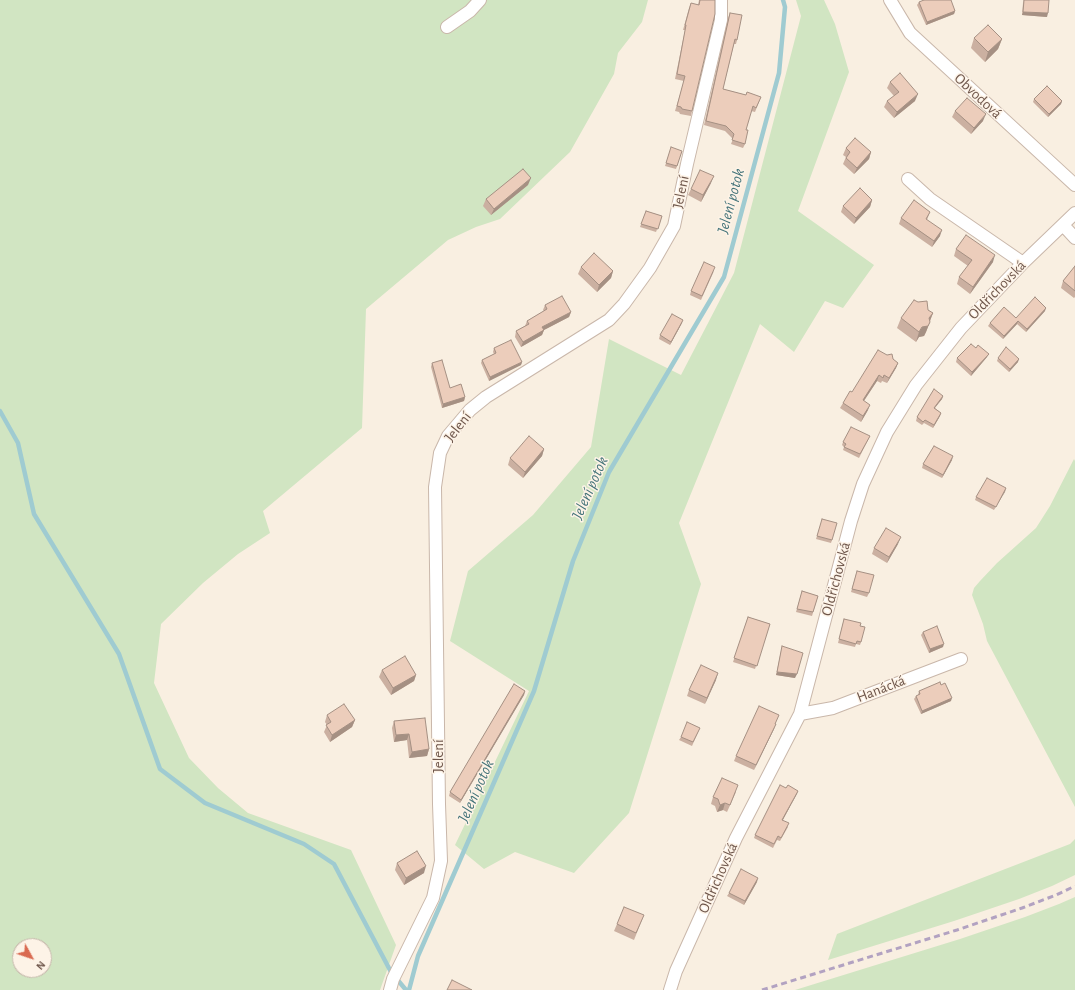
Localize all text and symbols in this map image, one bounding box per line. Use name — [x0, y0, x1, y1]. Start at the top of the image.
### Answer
street label: Obvodová — [950, 69, 1006, 123]
water label: Jelení potok — [713, 166, 749, 236]
street label: Jelení — [669, 174, 693, 210]
street label: Oldřichovská — [964, 257, 1030, 323]
street label: Jelení — [441, 408, 475, 446]
water label: Jelení potok — [568, 454, 612, 522]
street label: Oldřichovská — [818, 540, 854, 618]
street label: Hanácká — [854, 672, 908, 706]
street label: Jelení — [429, 739, 447, 773]
water label: Jelení potok — [454, 757, 498, 825]
street label: Oldřichovská — [694, 840, 742, 916]
north arrow — [12, 938, 52, 978]
text: N — [34, 959, 47, 972]

